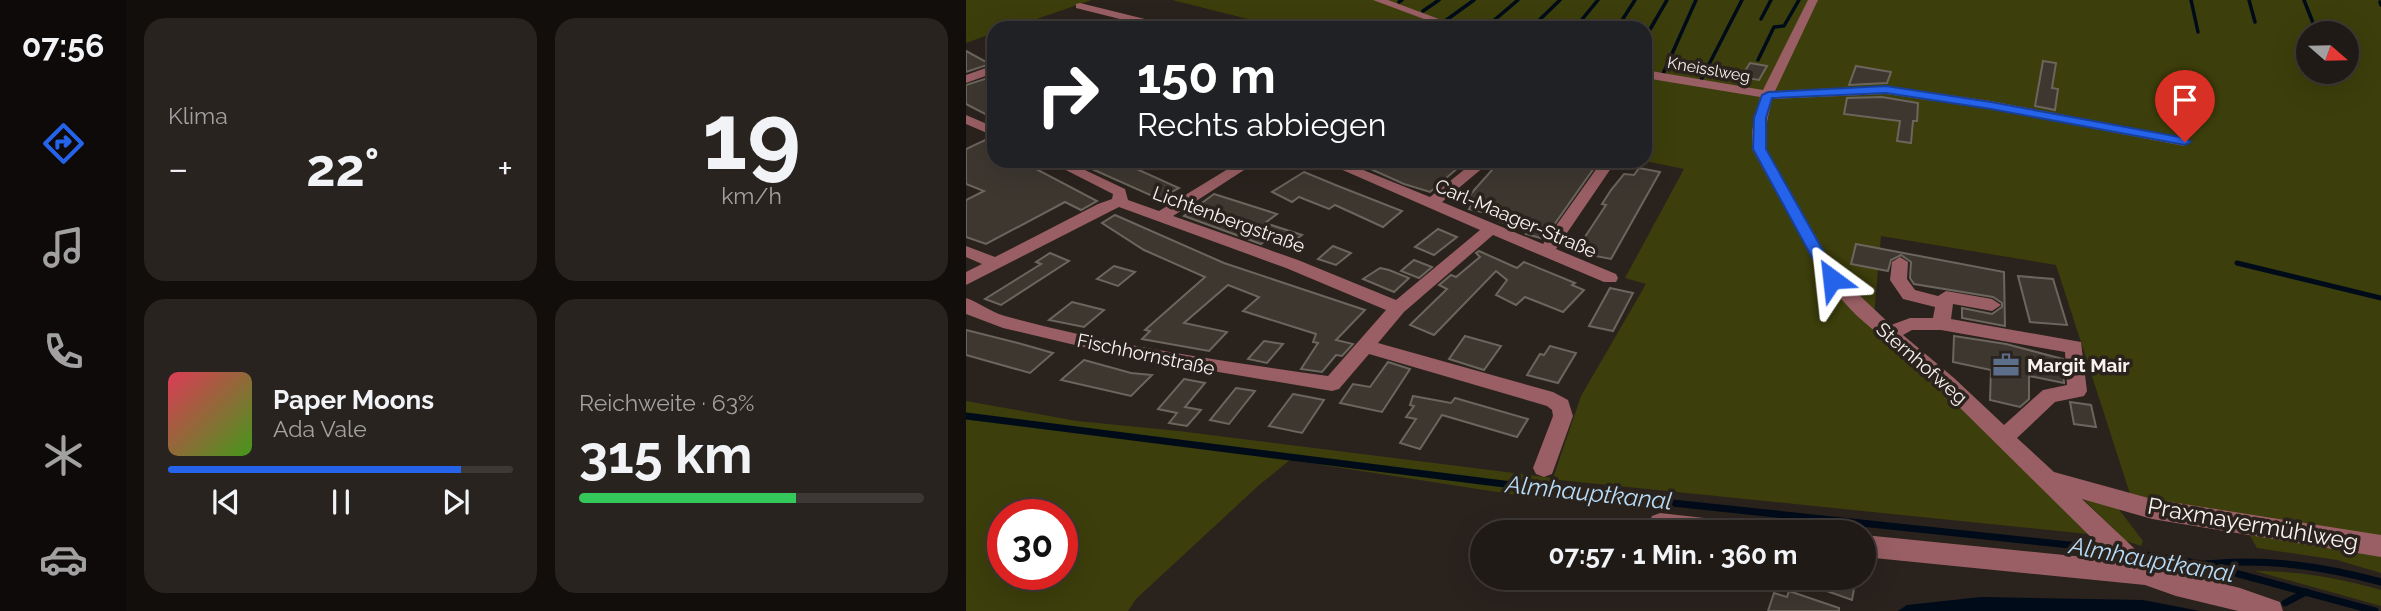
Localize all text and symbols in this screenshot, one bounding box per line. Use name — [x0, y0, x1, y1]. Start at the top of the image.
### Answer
north arrow — [2296, 21, 2359, 84]
map controls — [2296, 21, 2359, 84]
text: 07:56 — [22, 27, 104, 64]
text: 150 m — [1137, 47, 1276, 104]
icon: right — [1022, 49, 1113, 140]
street label: Kneisslweg — [1666, 53, 1752, 86]
pin — [2155, 70, 2215, 142]
icon: arrive — [2166, 81, 2204, 119]
text: 19 — [702, 83, 801, 190]
text: Klima — [168, 102, 228, 129]
text: Rechts abbiegen — [1137, 106, 1386, 143]
icon: directions — [39, 119, 88, 168]
text: 22° — [306, 137, 379, 198]
text: − — [168, 146, 188, 191]
text: + — [497, 146, 513, 191]
street label: Carl-Maager-Straße — [1432, 174, 1600, 262]
street label: Lichtenbergstraße — [1150, 181, 1308, 257]
text: km/h — [721, 182, 782, 209]
icon: music — [39, 223, 88, 272]
position arrow — [1795, 242, 1869, 316]
street label: Sternhofweg — [1872, 318, 1972, 408]
icon: phone — [39, 327, 88, 376]
street label: Fischhornstraße — [1075, 329, 1217, 379]
office icon: Margit Mair — [1991, 350, 2021, 380]
place label: Margit Mair — [2027, 354, 2130, 376]
text: Paper Moons — [273, 385, 434, 415]
text: Reichweite · 63% — [579, 389, 754, 416]
text: Ada Vale — [273, 415, 367, 442]
text: 315 km — [579, 424, 752, 485]
icon: climate — [39, 431, 88, 480]
water label: Almhauptkanal — [1502, 469, 1674, 516]
icon: previous — [207, 483, 245, 521]
icon: pause — [322, 483, 360, 521]
icon: next — [437, 483, 475, 521]
street label: Praxmayermühlweg — [2146, 492, 2361, 555]
speed limit sign: 30 — [987, 499, 1078, 590]
water label: Almhauptkanal — [2065, 530, 2237, 588]
icon: car — [39, 535, 88, 584]
text: 07:57 · 1 Min. · 360 m — [1548, 540, 1798, 570]

